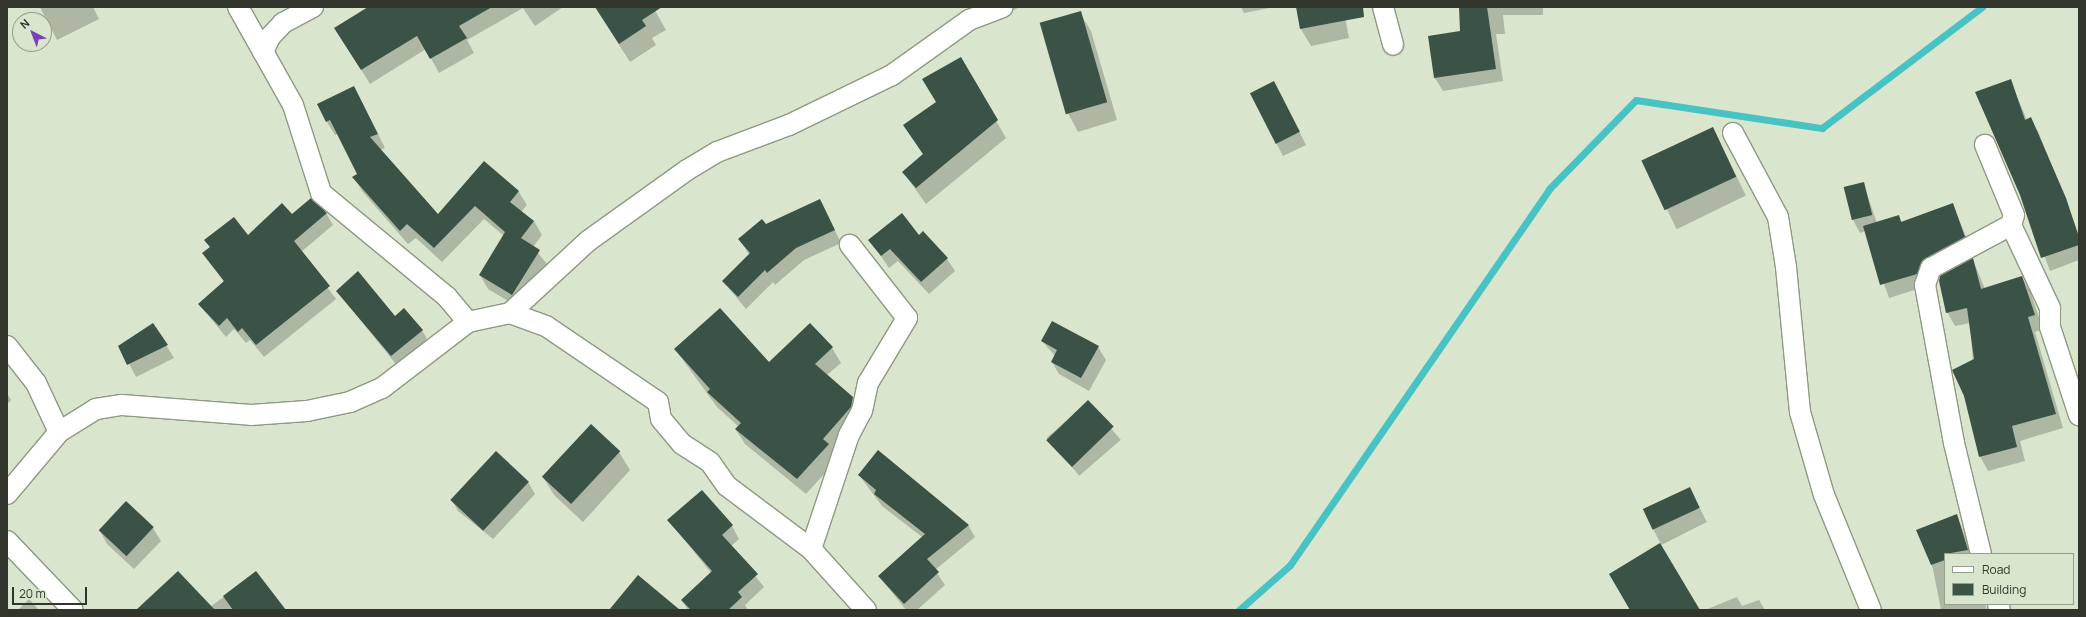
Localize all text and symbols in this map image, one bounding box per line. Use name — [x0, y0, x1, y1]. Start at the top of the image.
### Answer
north arrow — [12, 12, 52, 52]
text: N — [16, 15, 32, 32]
legend — [1944, 553, 2074, 605]
text: Road — [1982, 561, 2010, 578]
scale bar — [14, 579, 89, 605]
text: Building — [1982, 581, 2026, 598]
text: 20 m — [19, 585, 46, 602]

